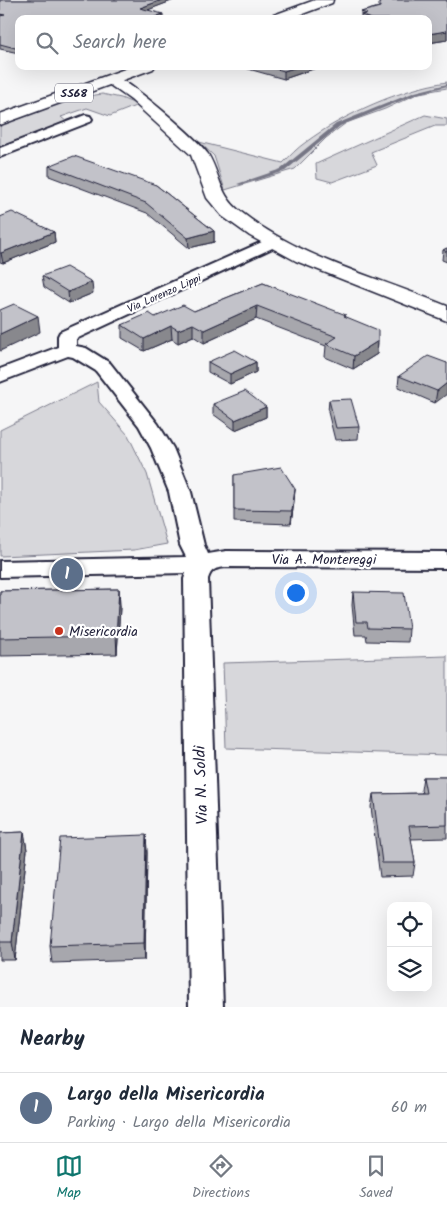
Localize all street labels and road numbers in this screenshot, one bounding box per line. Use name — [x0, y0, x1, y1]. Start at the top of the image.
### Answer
road number: SS68 — [55, 84, 93, 102]
street label: Via Lorenzo Lippi — [124, 269, 205, 318]
street label: Via A. Montereggi — [272, 549, 377, 571]
street label: Via N. Soldi — [188, 744, 215, 825]

